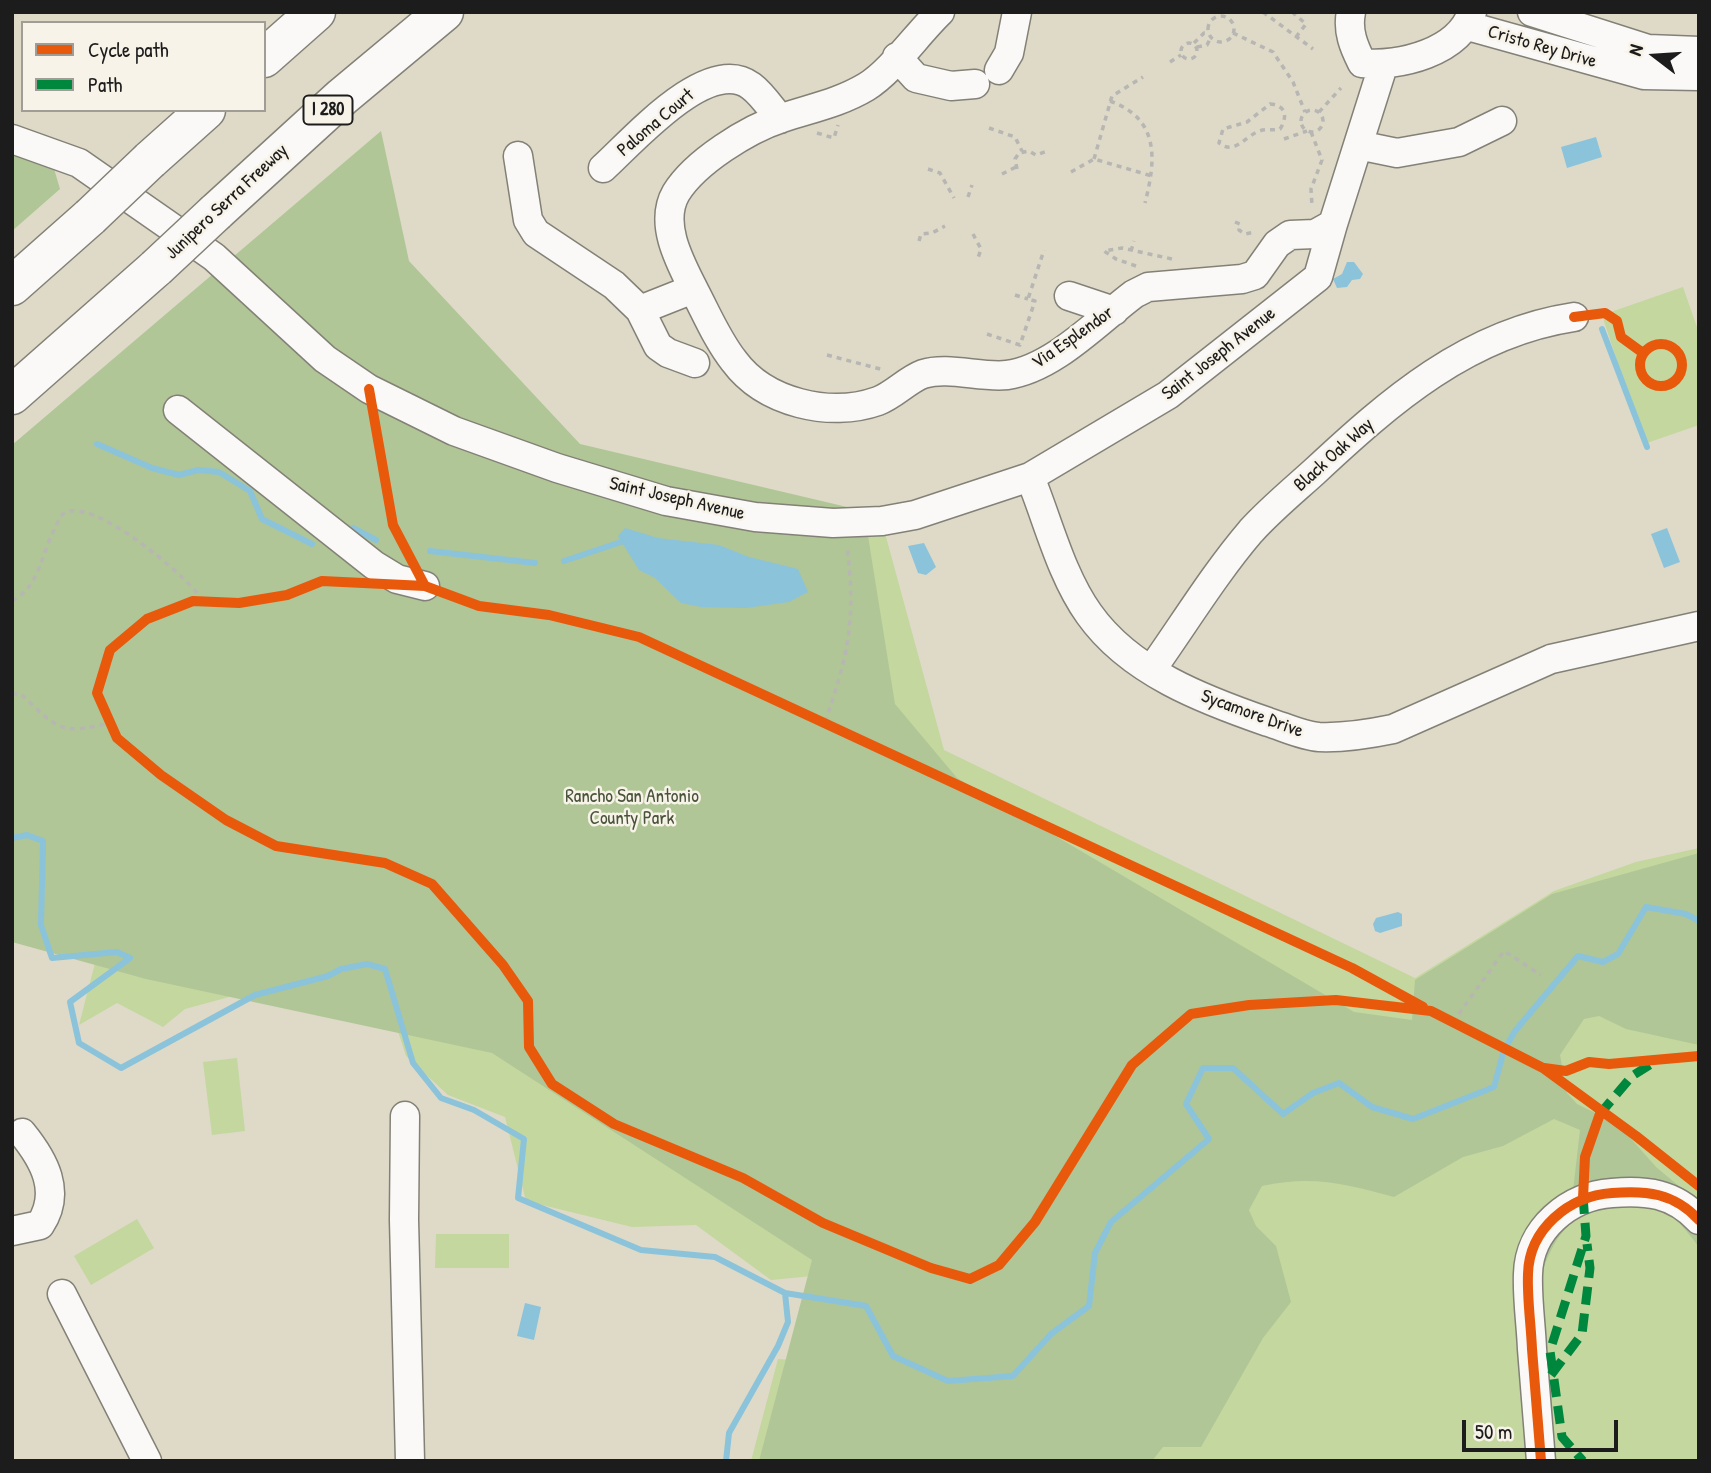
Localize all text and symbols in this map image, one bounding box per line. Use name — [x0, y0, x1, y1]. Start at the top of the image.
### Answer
legend — [21, 21, 266, 112]
street label: Cristo Rey Drive — [1485, 21, 1599, 73]
north arrow — [1620, 21, 1690, 91]
text: Cycle path — [88, 35, 169, 64]
text: N — [1621, 41, 1649, 59]
text: Path — [88, 70, 122, 99]
street label: Paloma Court — [613, 84, 699, 162]
road number: I 280 — [304, 96, 352, 124]
street label: Junipero Serra Freeway — [161, 139, 293, 265]
street label: Via Esplendor — [1028, 302, 1118, 374]
street label: Saint Joseph Avenue — [1158, 302, 1280, 406]
street label: Black Oak Way — [1290, 413, 1378, 497]
street label: Saint Joseph Avenue — [607, 472, 747, 526]
street label: Sycamore Drive — [1198, 685, 1306, 743]
park label: Rancho San Antonio County Park — [565, 786, 699, 830]
scale bar — [1466, 1406, 1622, 1450]
text: 50 m — [1475, 1417, 1512, 1446]

